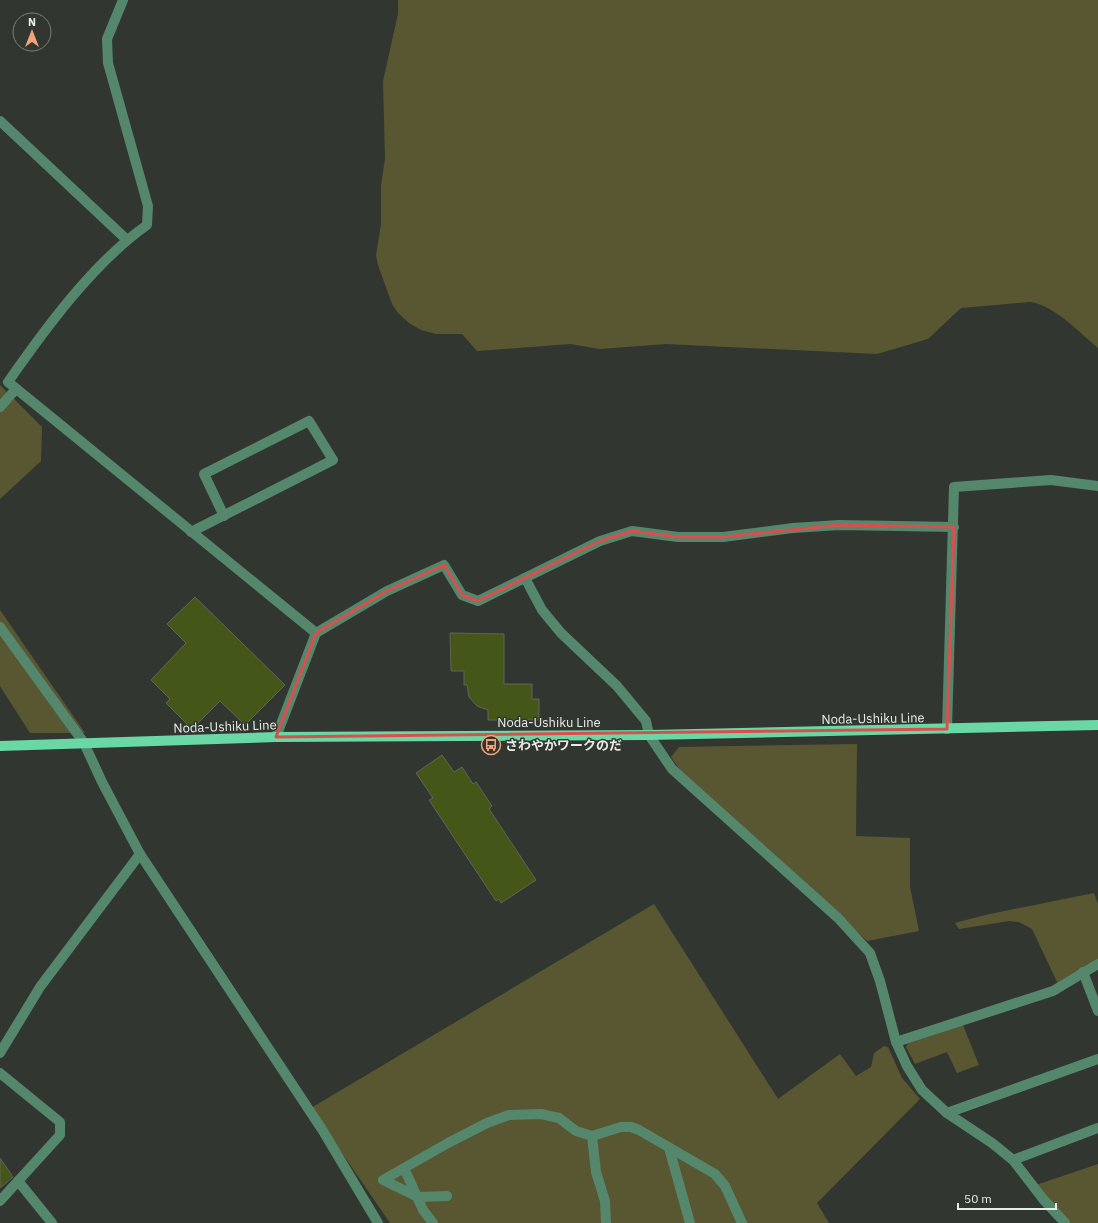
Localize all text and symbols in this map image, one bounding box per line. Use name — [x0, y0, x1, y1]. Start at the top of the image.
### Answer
north arrow — [12, 12, 52, 52]
text: N — [28, 15, 36, 29]
street label: Noda-Ushiku Line — [821, 709, 925, 728]
street label: Noda-Ushiku Line — [497, 714, 601, 731]
street label: Noda-Ushiku Line — [173, 716, 277, 737]
bus stop icon: さわやかワークのだ — [480, 734, 502, 756]
place label: さわやかワークのだ — [505, 737, 622, 754]
scale bar — [958, 1185, 1056, 1211]
text: 50 m — [964, 1191, 992, 1206]

